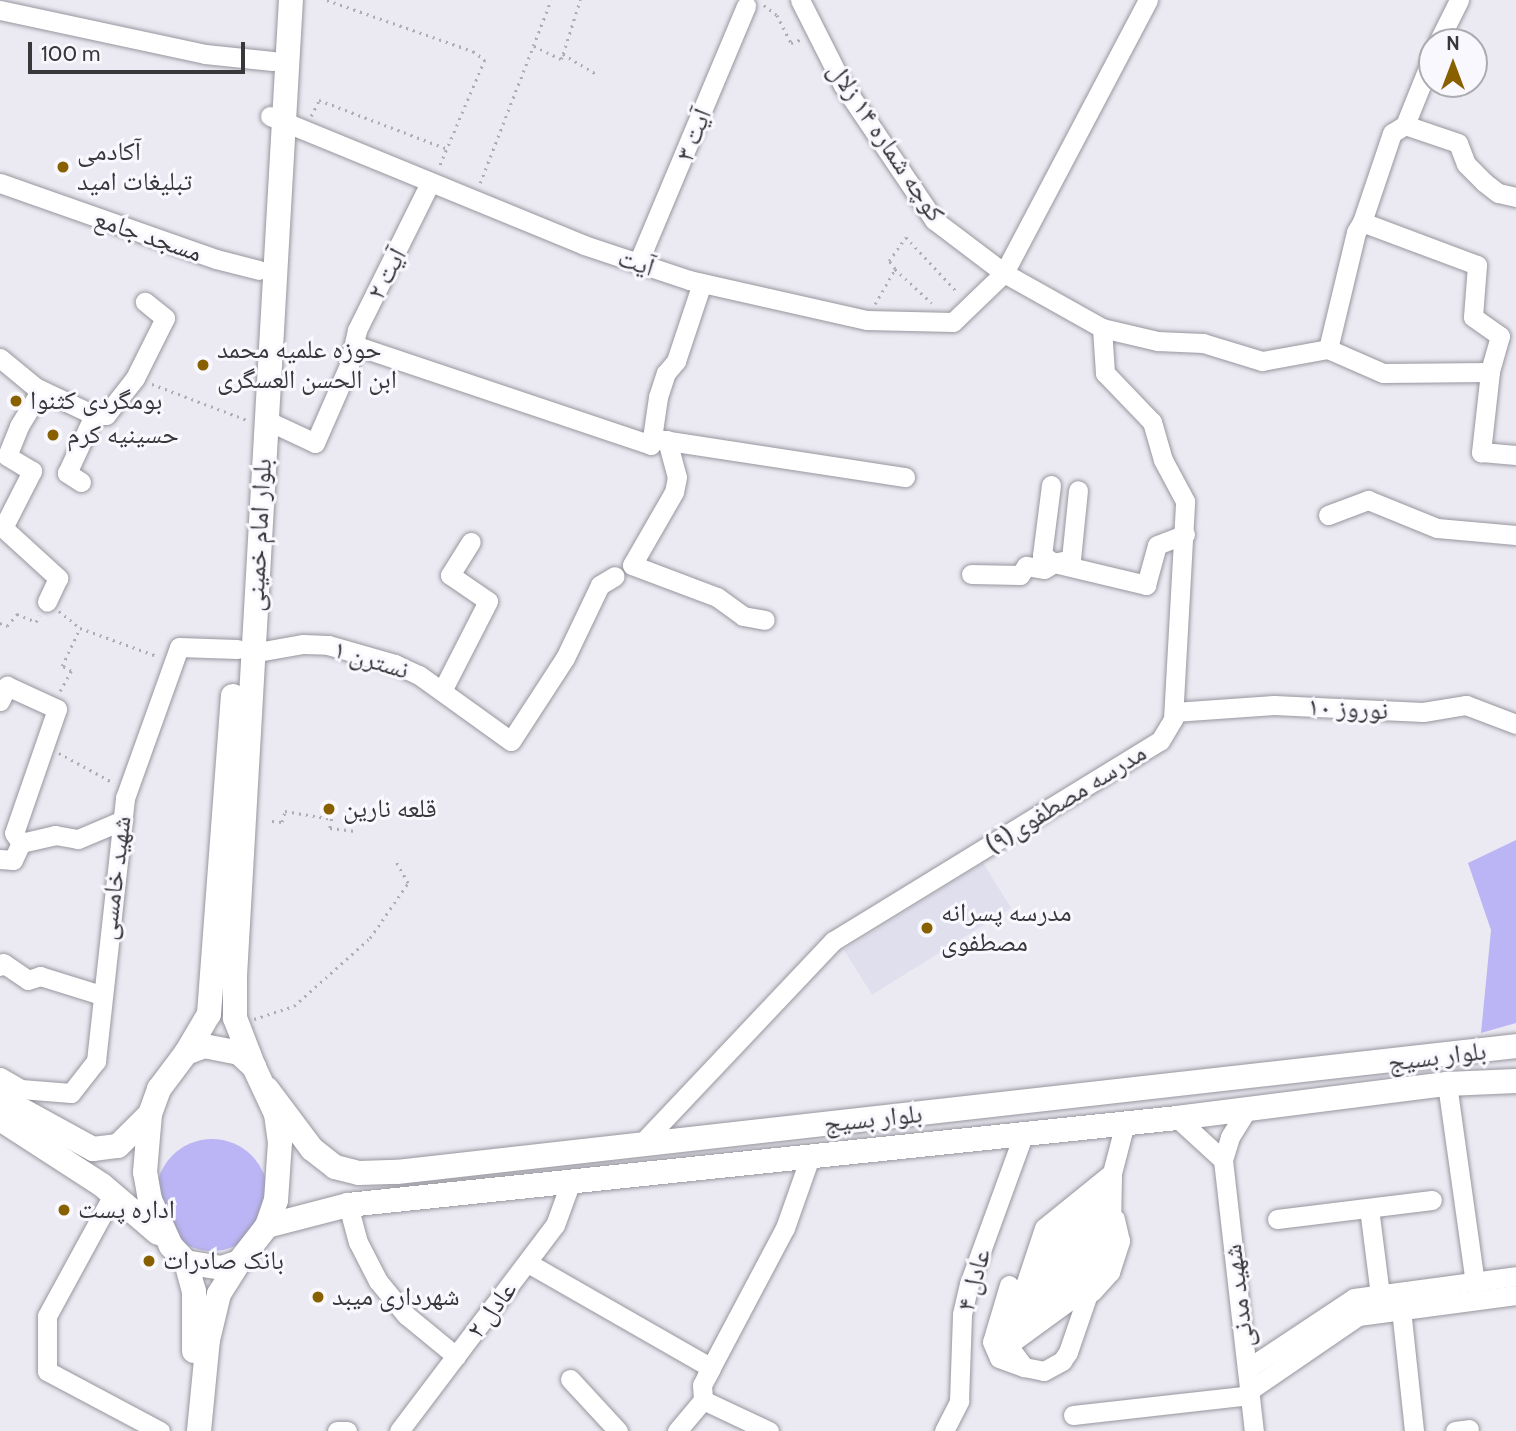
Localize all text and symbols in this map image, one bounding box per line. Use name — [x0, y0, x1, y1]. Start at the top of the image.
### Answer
scale bar — [32, 28, 248, 72]
north arrow — [1418, 28, 1488, 98]
text: N — [1446, 32, 1460, 55]
text: 100 m — [41, 41, 100, 66]
street label: کوچه شماره ۱۴ زلال — [821, 56, 951, 228]
street label: آیت ۳ — [669, 104, 719, 166]
place label: آکادمی تبلیغات امید — [77, 136, 192, 198]
marker: آکادمی تبلیغات امید — [55, 159, 71, 175]
street label: مسجد جامع — [90, 203, 206, 269]
street label: آیت ۲ — [361, 243, 413, 305]
street label: آیت — [614, 243, 658, 283]
place label: حوزه علمیه محمد ابن الحسن العسگری — [217, 334, 397, 396]
marker: حوزه علمیه محمد ابن الحسن العسگری — [195, 357, 211, 373]
place label: بومگردی کثنوا — [30, 385, 162, 417]
marker: بومگردی کثنوا — [8, 393, 24, 409]
place label: حسینیه کرم — [67, 419, 179, 451]
marker: حسینیه کرم — [45, 427, 61, 443]
street label: بلوار امام خمینی — [239, 458, 279, 612]
street label: نسترن ۱ — [330, 634, 412, 686]
street label: نوروز ۱۰ — [1307, 691, 1389, 727]
street label: مدرسه مصطفوی(۹) — [980, 737, 1152, 861]
place label: قلعه نارین — [343, 793, 437, 825]
marker: قلعه نارین — [321, 801, 337, 817]
street label: شهید خامسی — [92, 814, 138, 942]
place label: مدرسه پسرانه مصطفوی — [941, 897, 1072, 958]
marker: مدرسه پسرانه مصطفوی — [919, 920, 935, 936]
street label: بلوار بسیج — [1386, 1035, 1488, 1079]
street label: بلوار بسیج — [822, 1098, 924, 1140]
place label: اداره پست — [78, 1194, 175, 1226]
marker: اداره پست — [56, 1202, 72, 1218]
street label: شهید مدنی — [1217, 1243, 1261, 1349]
place label: بانک صادرات — [163, 1245, 284, 1277]
street label: عادل ۴ — [950, 1245, 998, 1315]
marker: بانک صادرات — [141, 1253, 157, 1269]
street label: عادل ۲ — [460, 1275, 524, 1345]
place label: شهرداری میبد — [332, 1281, 460, 1313]
marker: شهرداری میبد — [310, 1289, 326, 1305]

